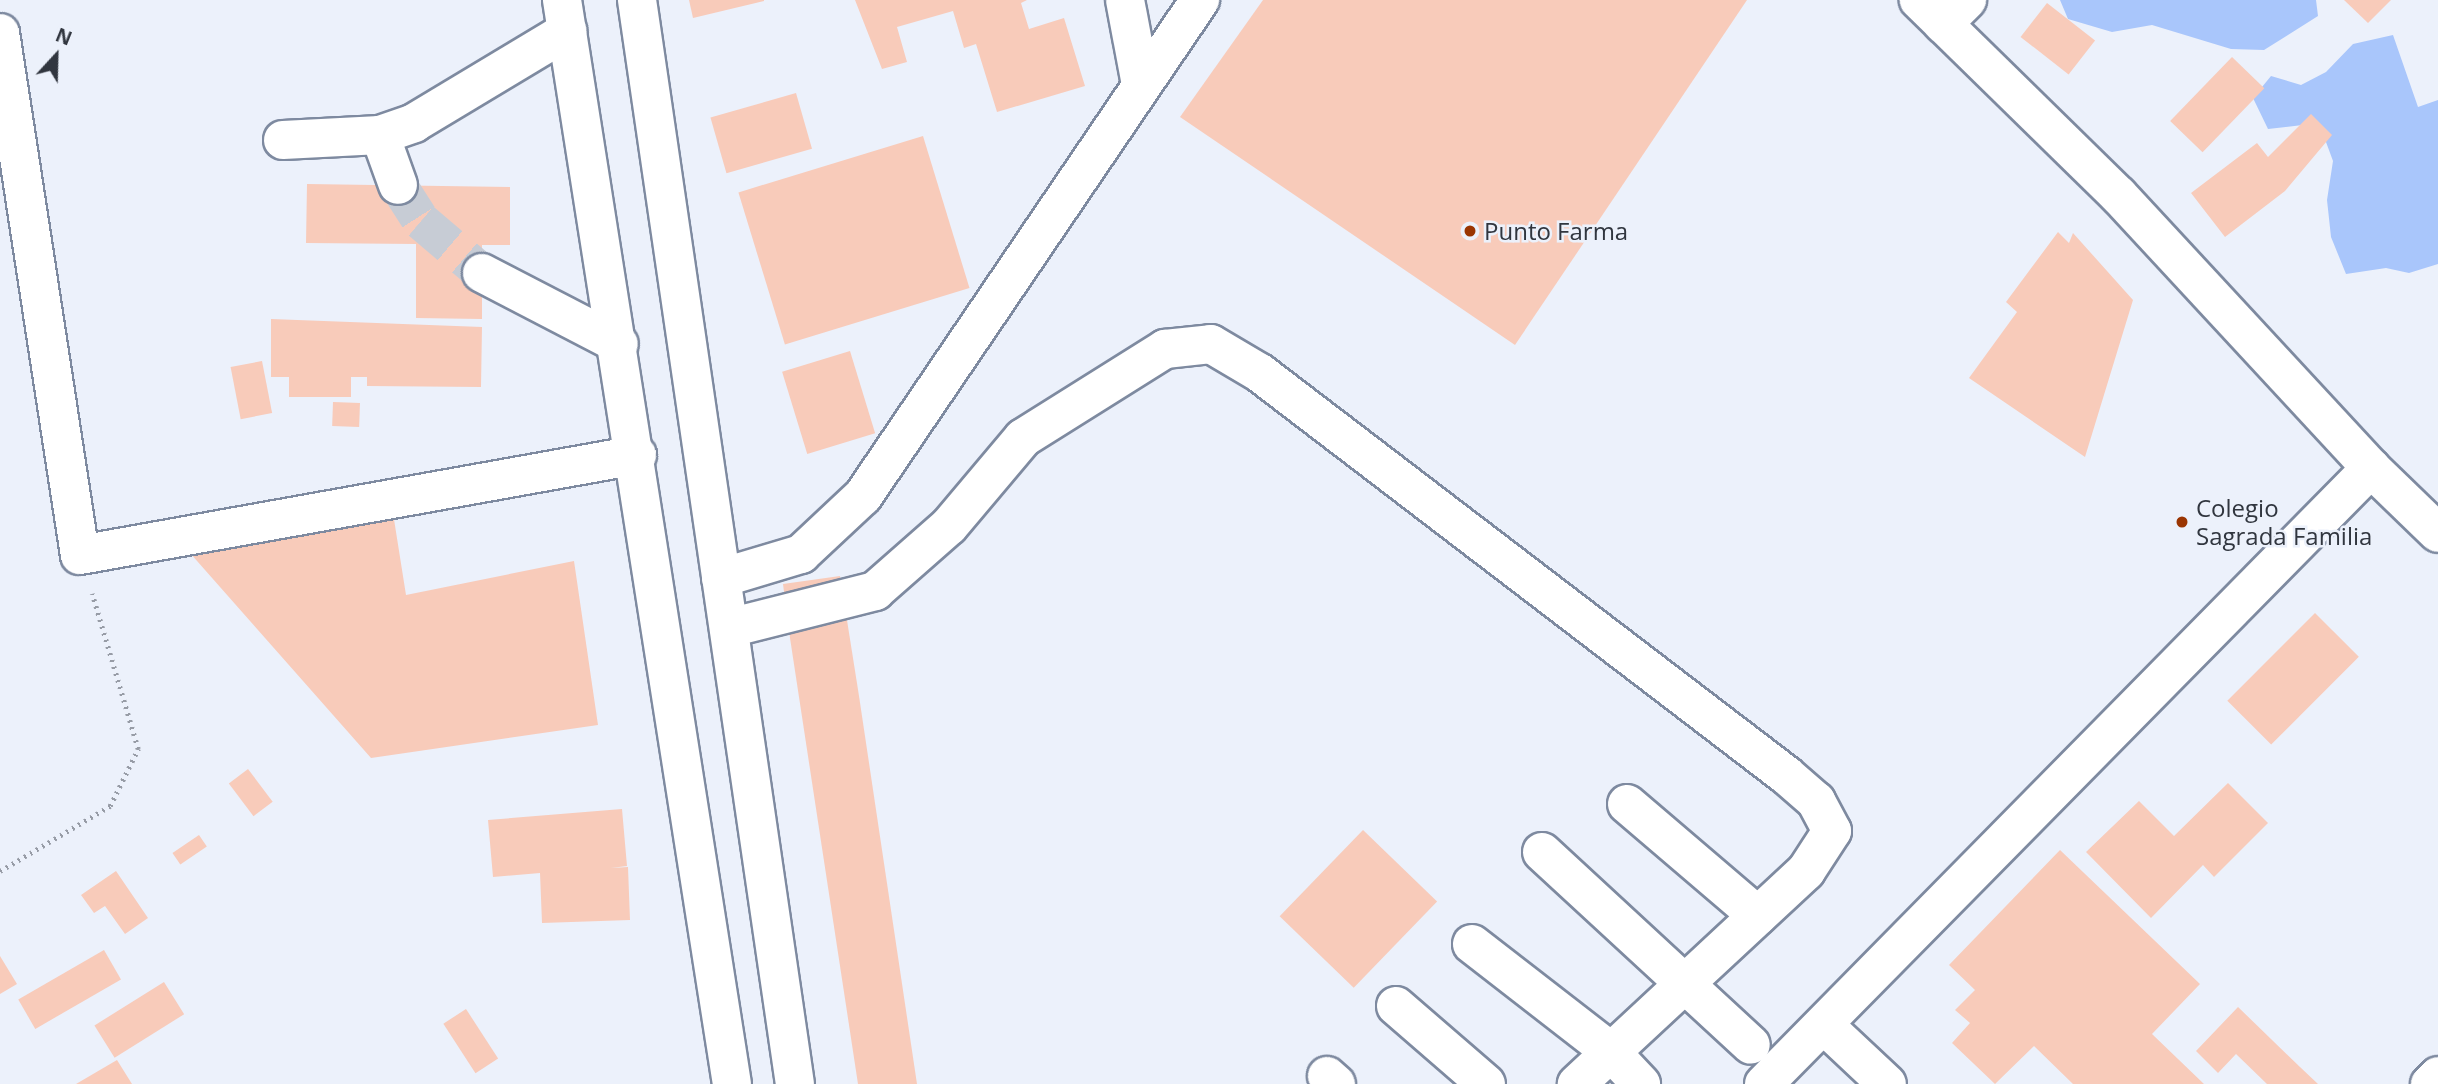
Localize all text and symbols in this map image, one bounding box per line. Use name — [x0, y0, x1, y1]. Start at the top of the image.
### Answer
north arrow — [21, 21, 91, 91]
text: N — [52, 22, 76, 51]
place label: Punto Farma — [1484, 217, 1628, 245]
marker: Punto Farma — [1462, 223, 1478, 239]
place label: Colegio Sagrada Familia — [2196, 494, 2372, 550]
marker: Colegio Sagrada Familia — [2174, 514, 2190, 530]

